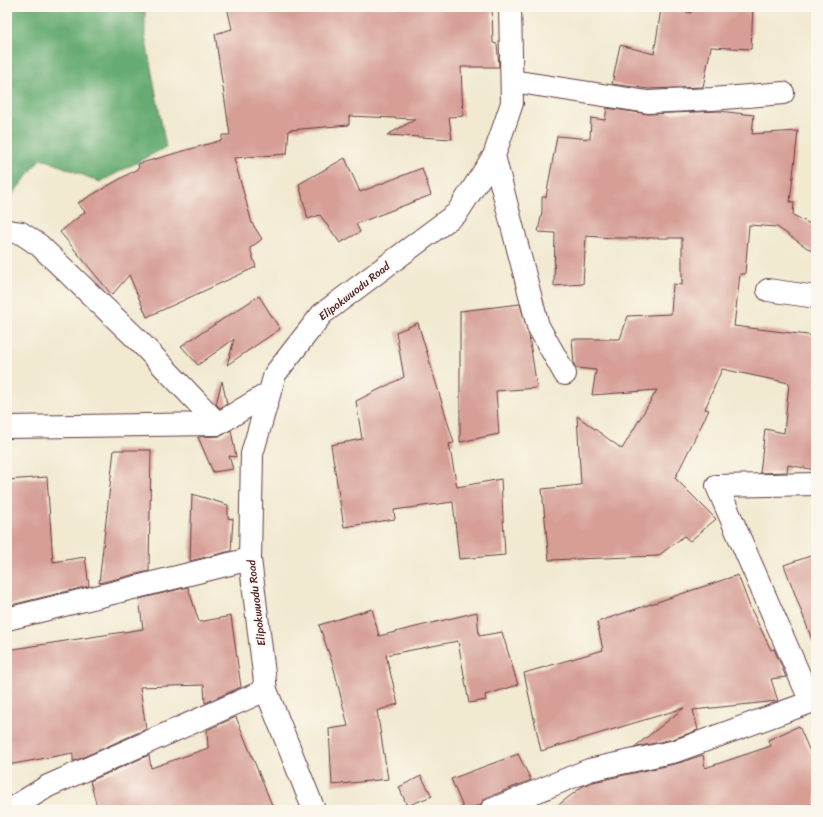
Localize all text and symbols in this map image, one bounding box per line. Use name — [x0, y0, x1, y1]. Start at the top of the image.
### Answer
street label: Elipokwuodu Road — [314, 257, 395, 326]
street label: Elipokwuodu Road — [242, 558, 271, 647]

